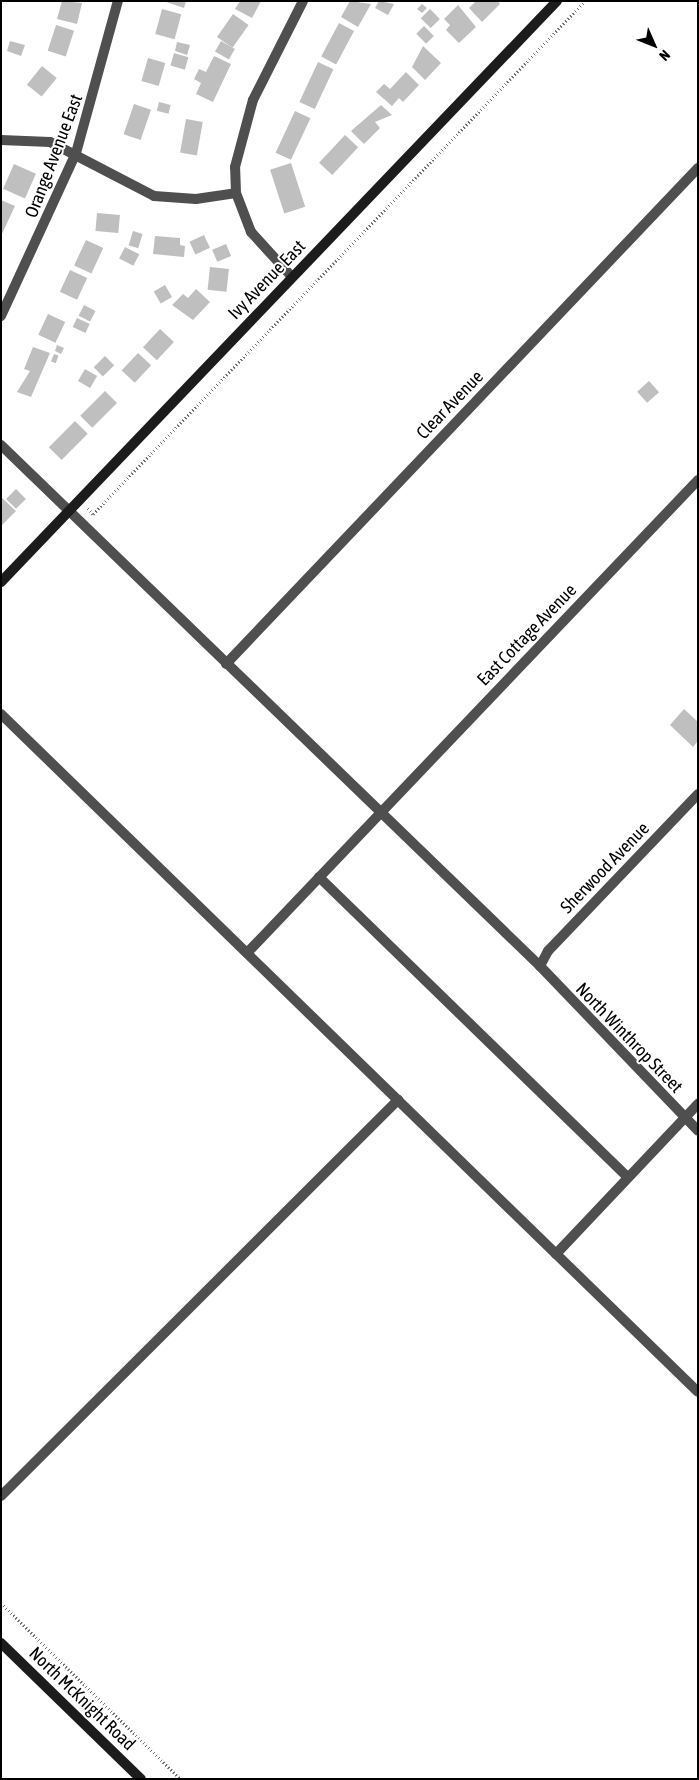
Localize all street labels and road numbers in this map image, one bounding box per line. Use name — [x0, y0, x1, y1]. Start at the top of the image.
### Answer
street label: Orange Avenue East — [21, 91, 87, 221]
street label: Ivy Avenue East — [224, 236, 310, 324]
street label: Clear Avenue — [412, 366, 488, 444]
street label: East Cottage Avenue — [473, 580, 581, 690]
street label: Sherwood Avenue — [556, 818, 654, 918]
street label: North Winthrop Street — [571, 978, 687, 1098]
street label: North McKnight Road — [24, 1643, 140, 1755]

